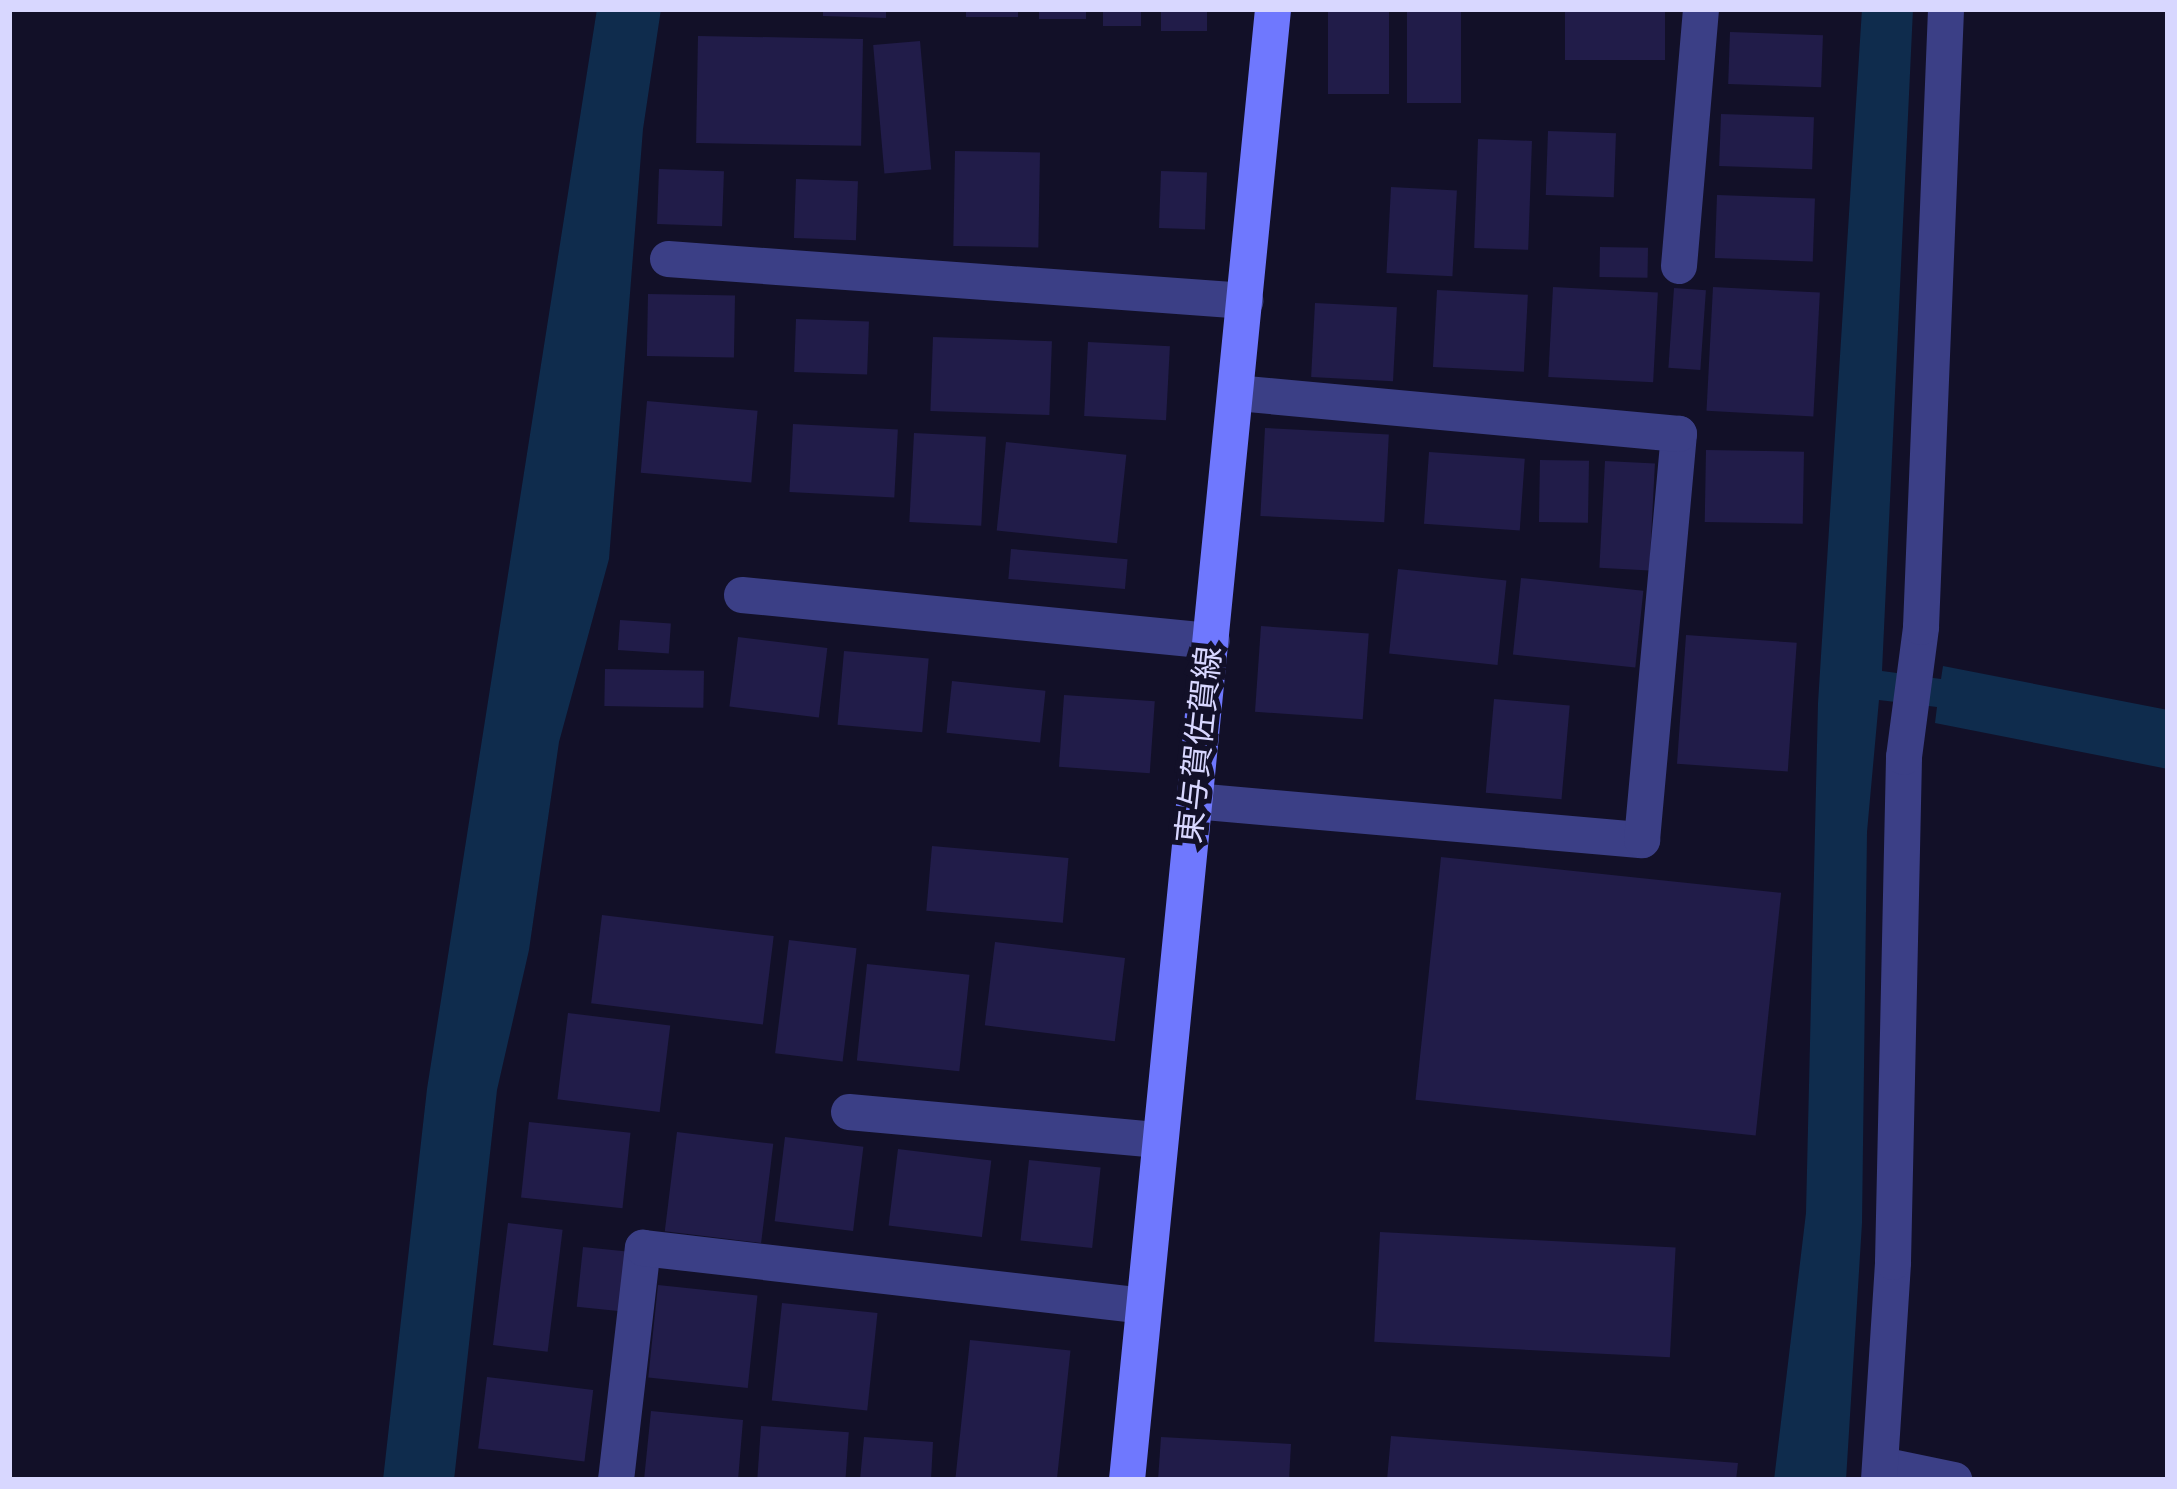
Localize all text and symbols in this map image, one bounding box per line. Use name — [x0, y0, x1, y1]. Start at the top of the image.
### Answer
street label: 東与賀佐賀線 — [1170, 644, 1230, 846]

